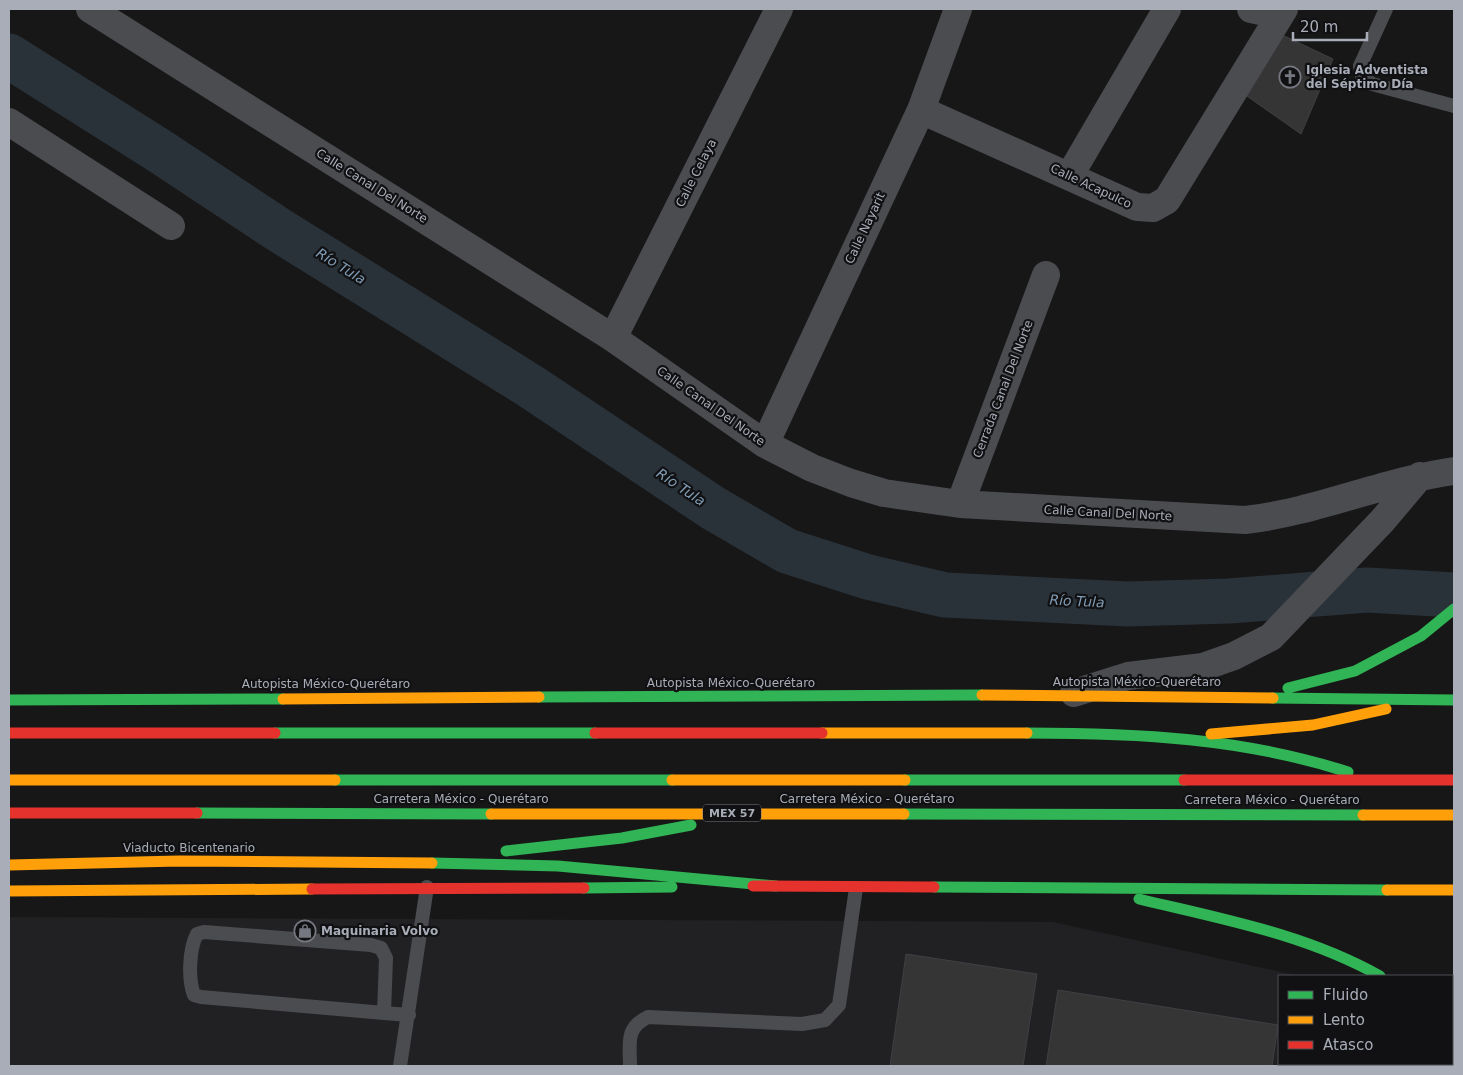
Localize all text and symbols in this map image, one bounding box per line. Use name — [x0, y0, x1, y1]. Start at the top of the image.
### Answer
scale bar — [1293, 10, 1367, 42]
text: 20 m — [1300, 18, 1338, 36]
place label: Iglesia Adventista del Séptimo Día — [1306, 63, 1428, 91]
church icon: Iglesia Adventista del Séptimo Día — [1278, 65, 1302, 89]
street label: Calle Celaya — [673, 137, 719, 209]
street label: Calle Canal Del Norte — [314, 146, 430, 226]
street label: Calle Acapulco — [1048, 161, 1134, 211]
street label: Calle Nayarit — [842, 190, 888, 266]
water label: Río Tula — [313, 245, 369, 287]
street label: Cerrada Canal Del Norte — [970, 318, 1036, 460]
street label: Calle Canal Del Norte — [654, 363, 768, 449]
water label: Río Tula — [654, 465, 708, 509]
street label: Calle Canal Del Norte — [1043, 503, 1173, 523]
water label: Río Tula — [1049, 592, 1105, 610]
street label: Autopista México-Querétaro — [1053, 675, 1221, 689]
street label: Autopista México-Querétaro — [647, 676, 815, 690]
street label: Autopista México-Querétaro — [242, 677, 410, 691]
street label: Carretera México - Querétaro — [373, 792, 549, 806]
street label: Carretera México - Querétaro — [779, 792, 955, 806]
street label: Carretera México - Querétaro — [1184, 793, 1360, 807]
road number: MEX 57 — [703, 804, 761, 821]
street label: Viaducto Bicentenario — [123, 841, 255, 855]
shop icon: Maquinaria Volvo — [293, 919, 317, 943]
place label: Maquinaria Volvo — [321, 924, 438, 938]
legend — [1278, 975, 1453, 1065]
text: Fluido — [1323, 986, 1368, 1004]
text: Lento — [1323, 1011, 1365, 1029]
text: Atasco — [1323, 1036, 1373, 1054]

